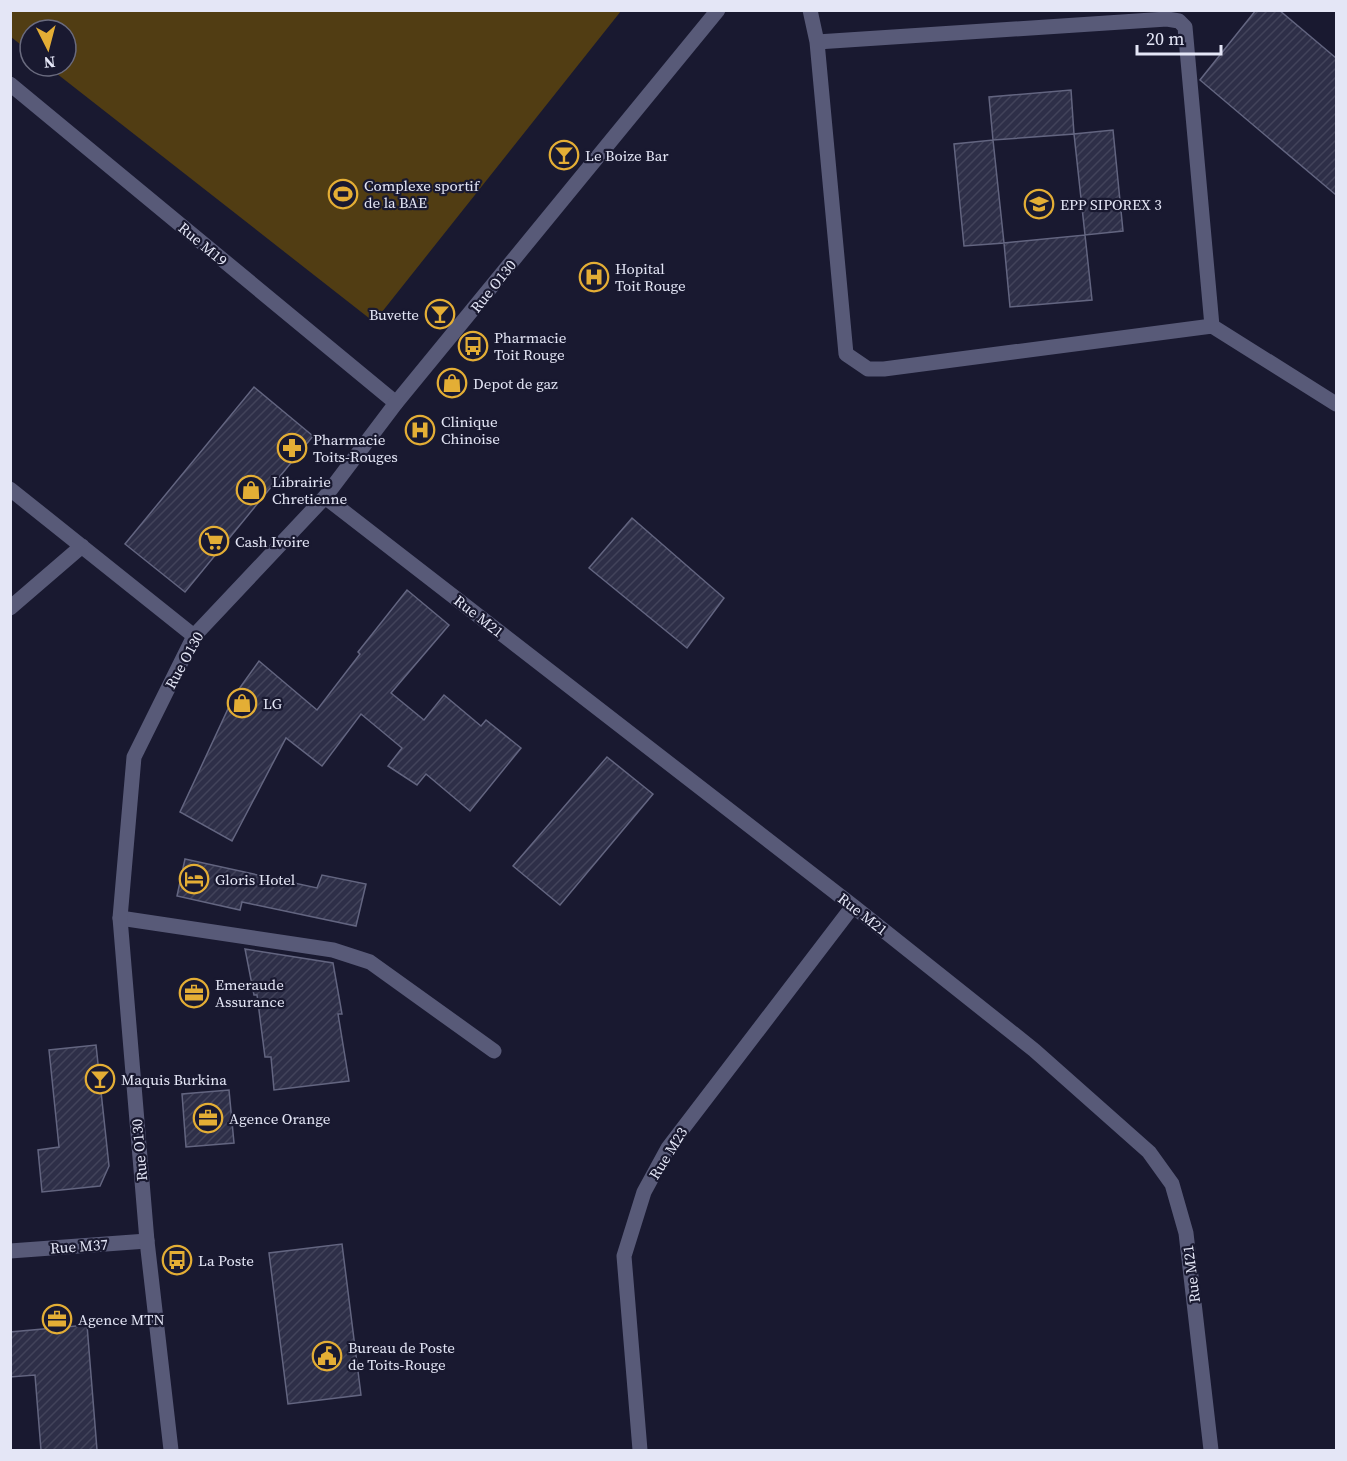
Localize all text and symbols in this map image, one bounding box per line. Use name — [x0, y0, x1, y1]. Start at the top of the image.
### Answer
north arrow — [18, 18, 78, 78]
scale bar — [1137, 18, 1221, 56]
text: 20 m — [1146, 26, 1184, 51]
text: N — [42, 51, 57, 75]
bar icon: Le Boize Bar — [548, 139, 580, 171]
place label: Le Boize Bar — [585, 145, 669, 166]
place label: Complexe sportif de la BAE — [364, 175, 481, 213]
sports icon: Complexe sportif de la BAE — [327, 178, 359, 210]
school or university icon: EPP SIPOREX 3 — [1023, 188, 1055, 220]
place label: EPP SIPOREX 3 — [1060, 194, 1162, 215]
street label: Rue M19 — [174, 217, 232, 271]
street label: Rue O130 — [465, 255, 521, 317]
place label: Hopital Toit Rouge — [615, 258, 686, 296]
hospital icon: Hopital Toit Rouge — [578, 261, 610, 293]
bar icon: Buvette — [424, 298, 456, 330]
place label: Buvette — [369, 304, 419, 325]
place label: Pharmacie Toit Rouge — [494, 327, 567, 365]
bus stop icon: Pharmacie Toit Rouge — [457, 330, 489, 362]
shop icon: Depot de gaz — [436, 367, 468, 399]
place label: Depot de gaz — [473, 373, 558, 394]
place label: Clinique Chinoise — [441, 411, 500, 449]
hospital icon: Clinique Chinoise — [404, 414, 436, 446]
place label: Pharmacie Toits-Rouges — [313, 429, 398, 467]
pharmacy icon: Pharmacie Toits-Rouges — [276, 432, 308, 464]
place label: Librairie Chretienne — [272, 471, 348, 509]
shop icon: Librairie Chretienne — [235, 474, 267, 506]
supermarket icon: Cash Ivoire — [198, 525, 230, 557]
place label: Cash Ivoire — [235, 531, 310, 552]
street label: Rue M21 — [450, 590, 508, 642]
street label: Rue O130 — [160, 628, 208, 692]
shop icon: LG — [226, 687, 258, 719]
place label: LG — [263, 693, 282, 714]
hotel icon: Gloris Hotel — [178, 863, 210, 895]
place label: Gloris Hotel — [215, 869, 296, 890]
street label: Rue M21 — [834, 888, 892, 940]
place label: Emeraude Assurance — [215, 974, 285, 1012]
office icon: Emeraude Assurance — [178, 977, 210, 1009]
bar icon: Maquis Burkina — [84, 1063, 116, 1095]
place label: Maquis Burkina — [121, 1069, 227, 1090]
office icon: Agence Orange — [192, 1102, 224, 1134]
place label: Agence Orange — [229, 1108, 331, 1129]
street label: Rue O130 — [126, 1118, 152, 1182]
street label: Rue M23 — [644, 1123, 692, 1183]
street label: Rue M37 — [49, 1234, 109, 1258]
bus stop icon: La Poste — [161, 1244, 193, 1276]
street label: Rue M21 — [1177, 1244, 1205, 1304]
place label: La Poste — [198, 1250, 254, 1271]
office icon: Agence MTN — [41, 1303, 73, 1335]
place label: Agence MTN — [78, 1309, 164, 1330]
place label: Bureau de Poste de Toits-Rouge — [348, 1337, 455, 1375]
public building icon: Bureau de Poste de Toits-Rouge — [311, 1340, 343, 1372]

